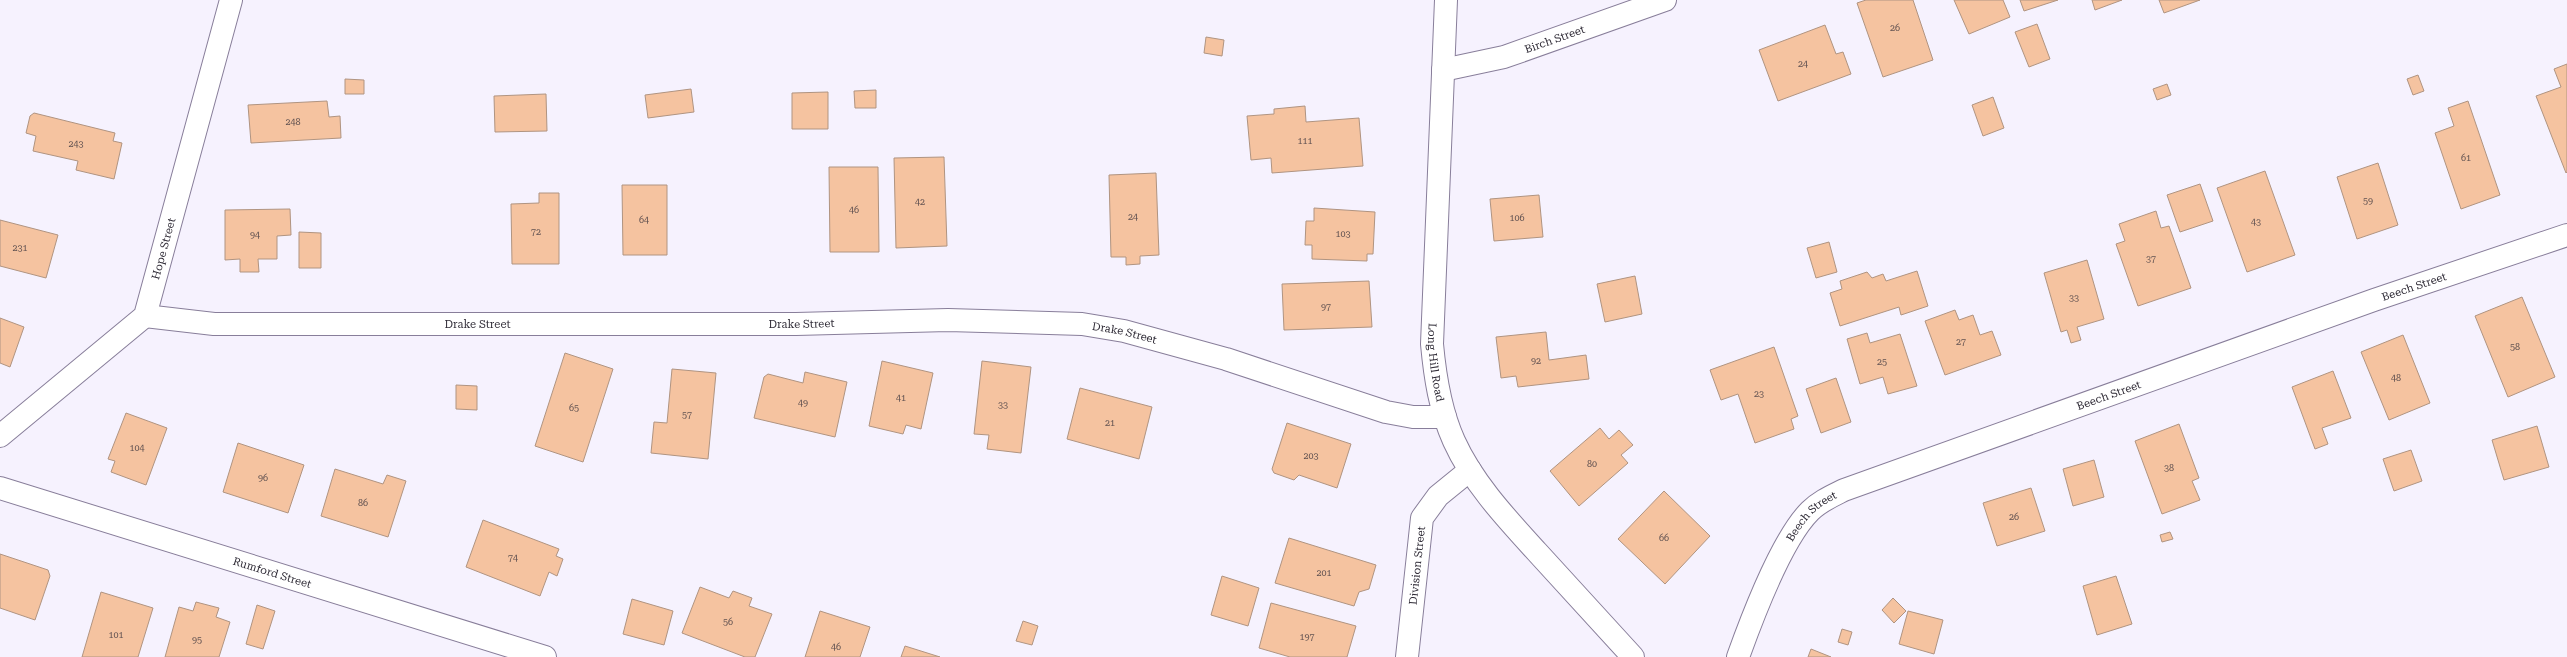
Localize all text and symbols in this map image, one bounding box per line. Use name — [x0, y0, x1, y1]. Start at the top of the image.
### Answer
street label: Birch Street — [1523, 22, 1586, 56]
house number: 26 — [1890, 23, 1900, 33]
house number: 24 — [1798, 59, 1808, 69]
house number: 248 — [285, 117, 301, 127]
house number: 111 — [1297, 136, 1313, 146]
house number: 243 — [68, 139, 84, 149]
house number: 61 — [2461, 153, 2471, 163]
house number: 59 — [2363, 196, 2373, 206]
house number: 42 — [915, 197, 925, 207]
house number: 46 — [849, 205, 859, 215]
house number: 24 — [1128, 212, 1138, 222]
house number: 106 — [1509, 213, 1525, 223]
house number: 64 — [639, 215, 649, 225]
street label: Hope Street — [149, 216, 178, 281]
house number: 43 — [2251, 217, 2261, 227]
house number: 72 — [531, 227, 541, 237]
house number: 103 — [1335, 229, 1351, 239]
house number: 94 — [250, 230, 260, 240]
house number: 231 — [12, 243, 28, 253]
house number: 37 — [2146, 254, 2156, 264]
street label: Beech Street — [2380, 270, 2448, 303]
house number: 33 — [2069, 293, 2079, 303]
house number: 97 — [1321, 302, 1331, 312]
street label: Drake Street — [769, 316, 835, 331]
street label: Drake Street — [445, 318, 511, 331]
street label: Drake Street — [1091, 319, 1158, 346]
street label: Long Hill Road — [1426, 323, 1447, 403]
house number: 27 — [1956, 337, 1966, 347]
house number: 58 — [2510, 342, 2520, 352]
house number: 92 — [1531, 356, 1541, 366]
house number: 25 — [1877, 357, 1887, 367]
house number: 48 — [2391, 373, 2401, 383]
street label: Beech Street — [2075, 378, 2143, 413]
house number: 23 — [1754, 389, 1764, 399]
house number: 41 — [896, 393, 906, 403]
house number: 49 — [798, 398, 808, 408]
house number: 33 — [998, 400, 1008, 410]
house number: 65 — [569, 403, 579, 413]
house number: 57 — [682, 410, 692, 420]
house number: 21 — [1105, 418, 1115, 428]
house number: 104 — [129, 443, 145, 453]
house number: 203 — [1303, 451, 1319, 461]
house number: 80 — [1587, 459, 1597, 469]
house number: 38 — [2164, 463, 2174, 473]
house number: 96 — [258, 473, 268, 483]
street label: Beech Street — [1783, 488, 1839, 544]
house number: 86 — [358, 498, 368, 508]
house number: 26 — [2009, 512, 2019, 522]
street label: Division Street — [1406, 526, 1428, 606]
house number: 66 — [1659, 533, 1669, 543]
house number: 74 — [508, 553, 518, 563]
street label: Rumford Street — [231, 554, 313, 591]
house number: 201 — [1316, 568, 1332, 578]
house number: 56 — [723, 617, 733, 627]
house number: 101 — [108, 630, 124, 640]
house number: 197 — [1299, 632, 1315, 642]
house number: 95 — [192, 635, 202, 645]
house number: 46 — [831, 642, 841, 652]

